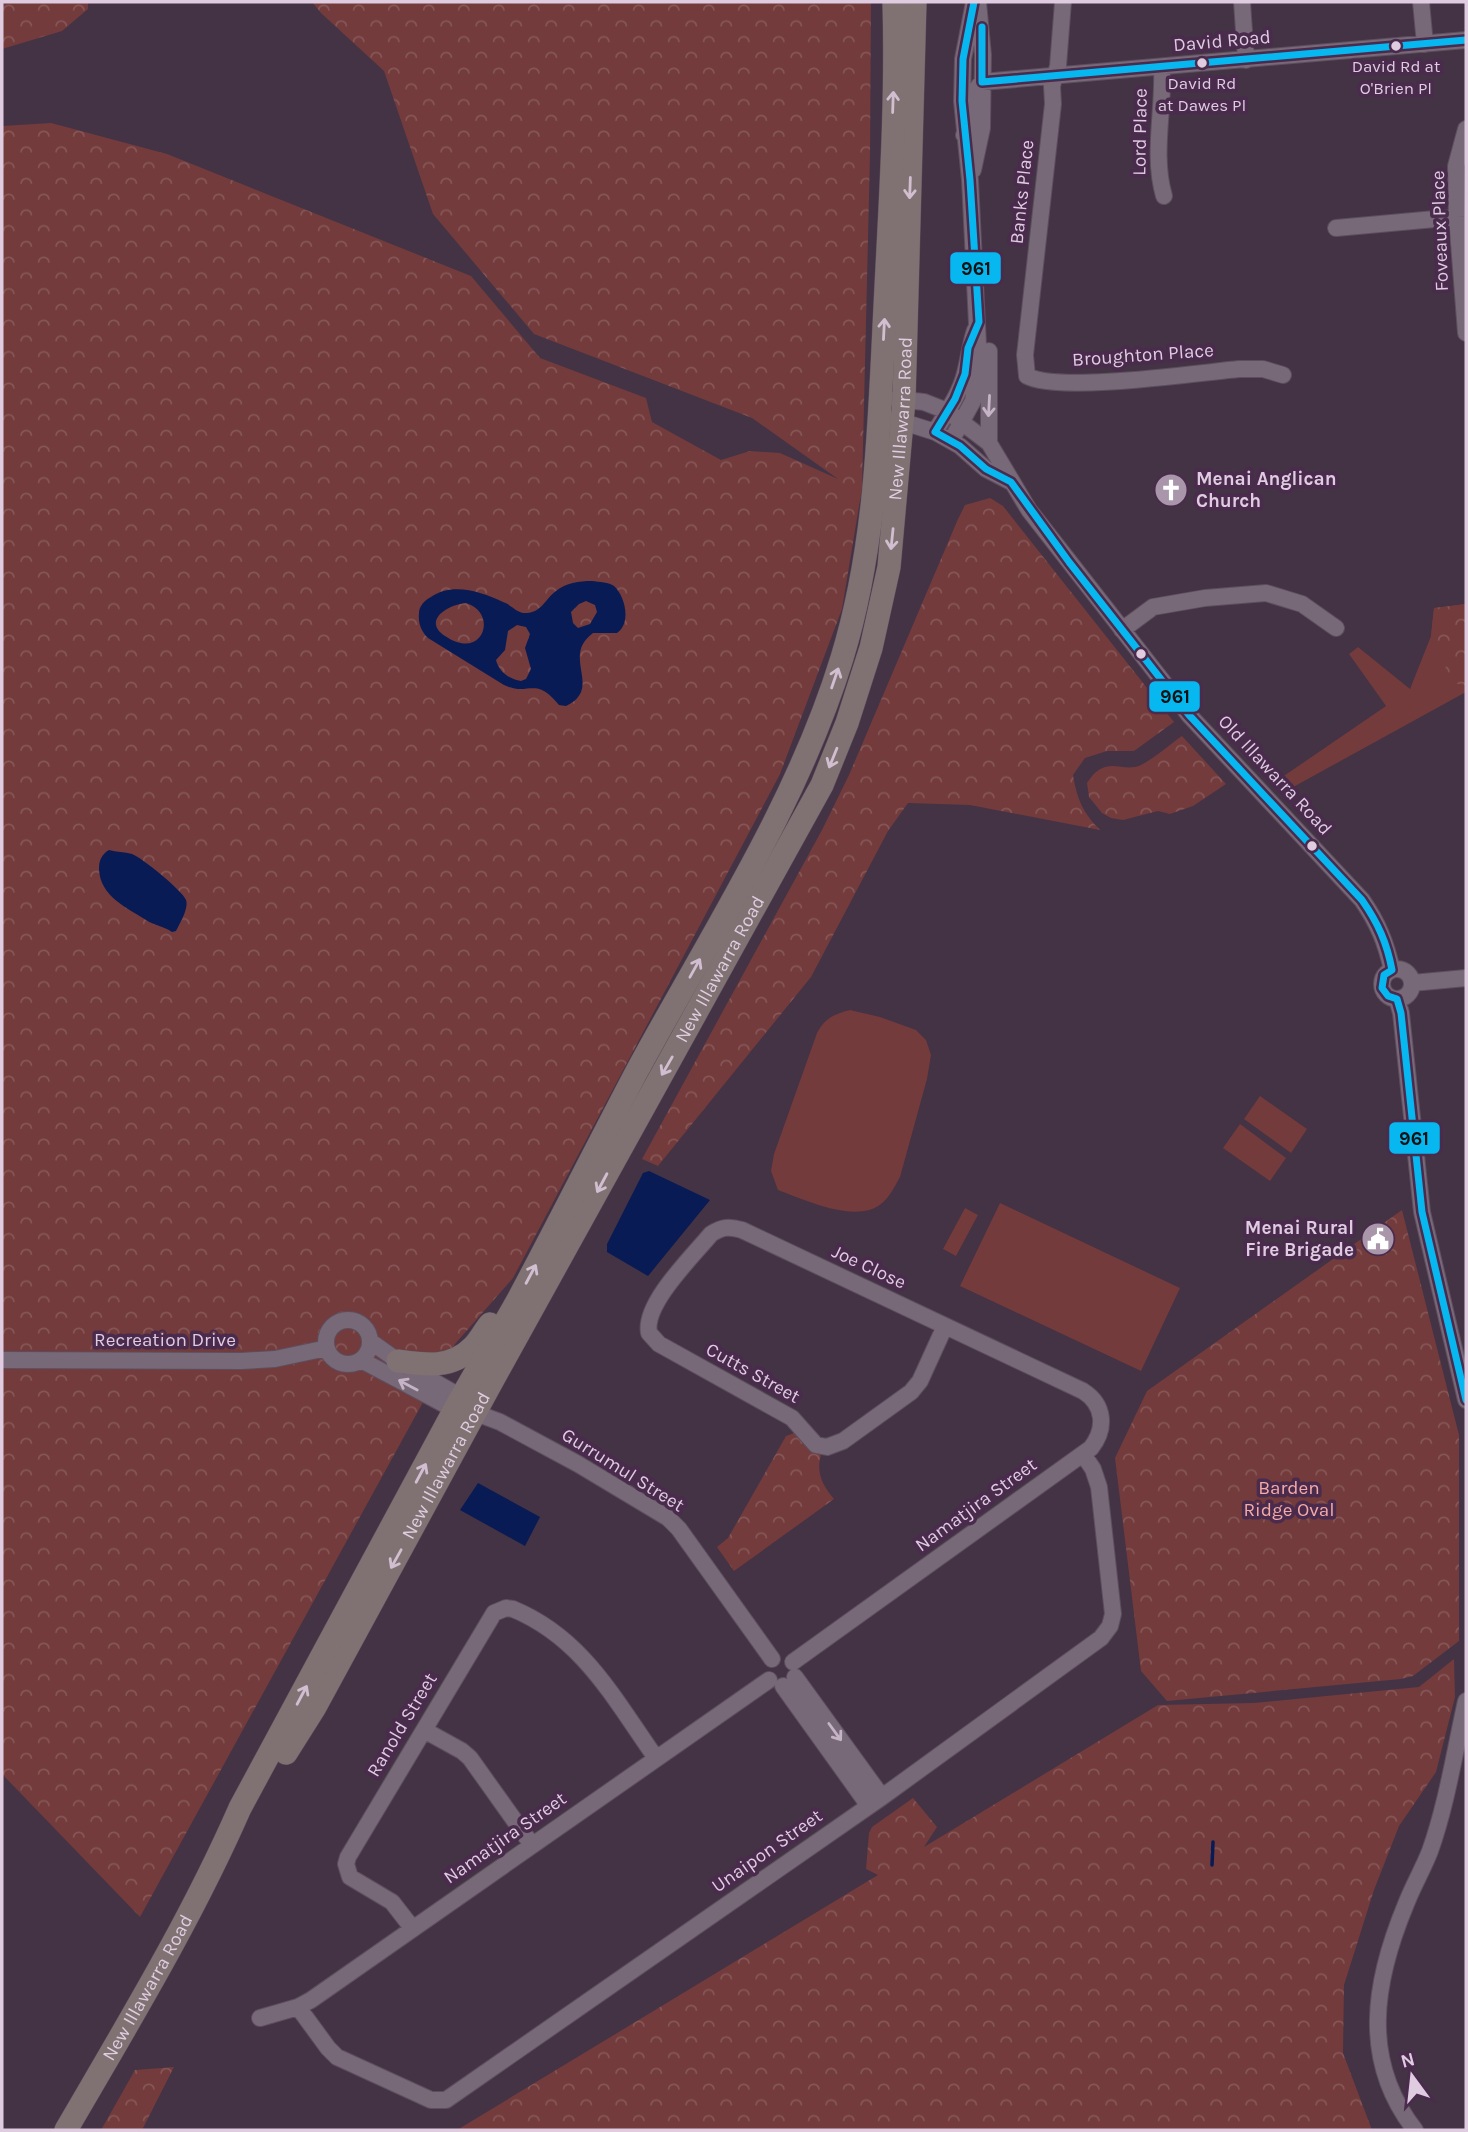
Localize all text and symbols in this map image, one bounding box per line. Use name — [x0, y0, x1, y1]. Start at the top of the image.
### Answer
street label: David Road — [1172, 26, 1272, 56]
marker: David Rd at O'Brien Pl — [1389, 39, 1403, 53]
marker: David Rd at Dawes Pl — [1195, 56, 1209, 70]
place label: David Rd at O'Brien Pl — [1352, 56, 1440, 98]
place label: David Rd at Dawes Pl — [1158, 73, 1246, 115]
street label: Lord Place — [1128, 88, 1152, 176]
one-way arrow — [887, 90, 900, 113]
street label: Banks Place — [1006, 139, 1038, 245]
street label: Foveaux Place — [1427, 170, 1453, 292]
one-way arrow — [904, 177, 917, 200]
line badge: 961 — [949, 251, 1002, 285]
text: 961 — [961, 258, 991, 280]
one-way arrow — [877, 318, 890, 341]
street label: New Illawarra Road — [884, 336, 917, 502]
street label: Broughton Place — [1071, 339, 1215, 371]
one-way arrow — [982, 394, 995, 417]
place label: Menai Anglican Church — [1196, 468, 1337, 512]
church icon: Menai Anglican Church — [1152, 471, 1190, 509]
one-way arrow — [885, 527, 898, 550]
unlabelled marker — [1134, 647, 1148, 661]
one-way arrow — [830, 667, 843, 689]
line badge: 961 — [1148, 680, 1201, 713]
text: 961 — [1160, 686, 1190, 708]
street label: Old Illawarra Road — [1214, 710, 1336, 840]
one-way arrow — [826, 747, 839, 768]
unlabelled marker — [1305, 839, 1319, 853]
street label: New Illawarra Road — [671, 892, 769, 1046]
one-way arrow — [689, 958, 702, 979]
one-way arrow — [660, 1055, 673, 1076]
line badge: 961 — [1388, 1121, 1441, 1155]
text: 961 — [1399, 1128, 1429, 1150]
one-way arrow — [595, 1172, 609, 1192]
place label: Menai Rural Fire Brigade — [1245, 1217, 1354, 1261]
public building icon: Menai Rural Fire Brigade — [1359, 1220, 1397, 1258]
street label: Joe Close — [828, 1240, 910, 1294]
one-way arrow — [525, 1264, 539, 1285]
street label: Recreation Drive — [94, 1329, 236, 1351]
street label: Cutts Street — [702, 1338, 804, 1408]
one-way arrow — [398, 1378, 419, 1391]
street label: New Illawarra Road — [397, 1388, 495, 1543]
street label: Gurrumul Street — [558, 1424, 688, 1516]
street label: Namatjira Street — [911, 1454, 1041, 1556]
one-way arrow — [414, 1463, 428, 1483]
park label: Barden Ridge Oval — [1243, 1477, 1335, 1521]
one-way arrow — [389, 1548, 403, 1568]
street label: Ranold Street — [362, 1669, 442, 1781]
one-way arrow — [295, 1685, 309, 1705]
one-way arrow — [828, 1722, 842, 1741]
street label: Namatjira Street — [440, 1788, 570, 1888]
street label: Unaipon Street — [708, 1805, 826, 1897]
street label: New Illawarra Road — [98, 1911, 197, 2065]
north arrow — [1377, 2041, 1447, 2111]
text: N — [1398, 2048, 1417, 2073]

